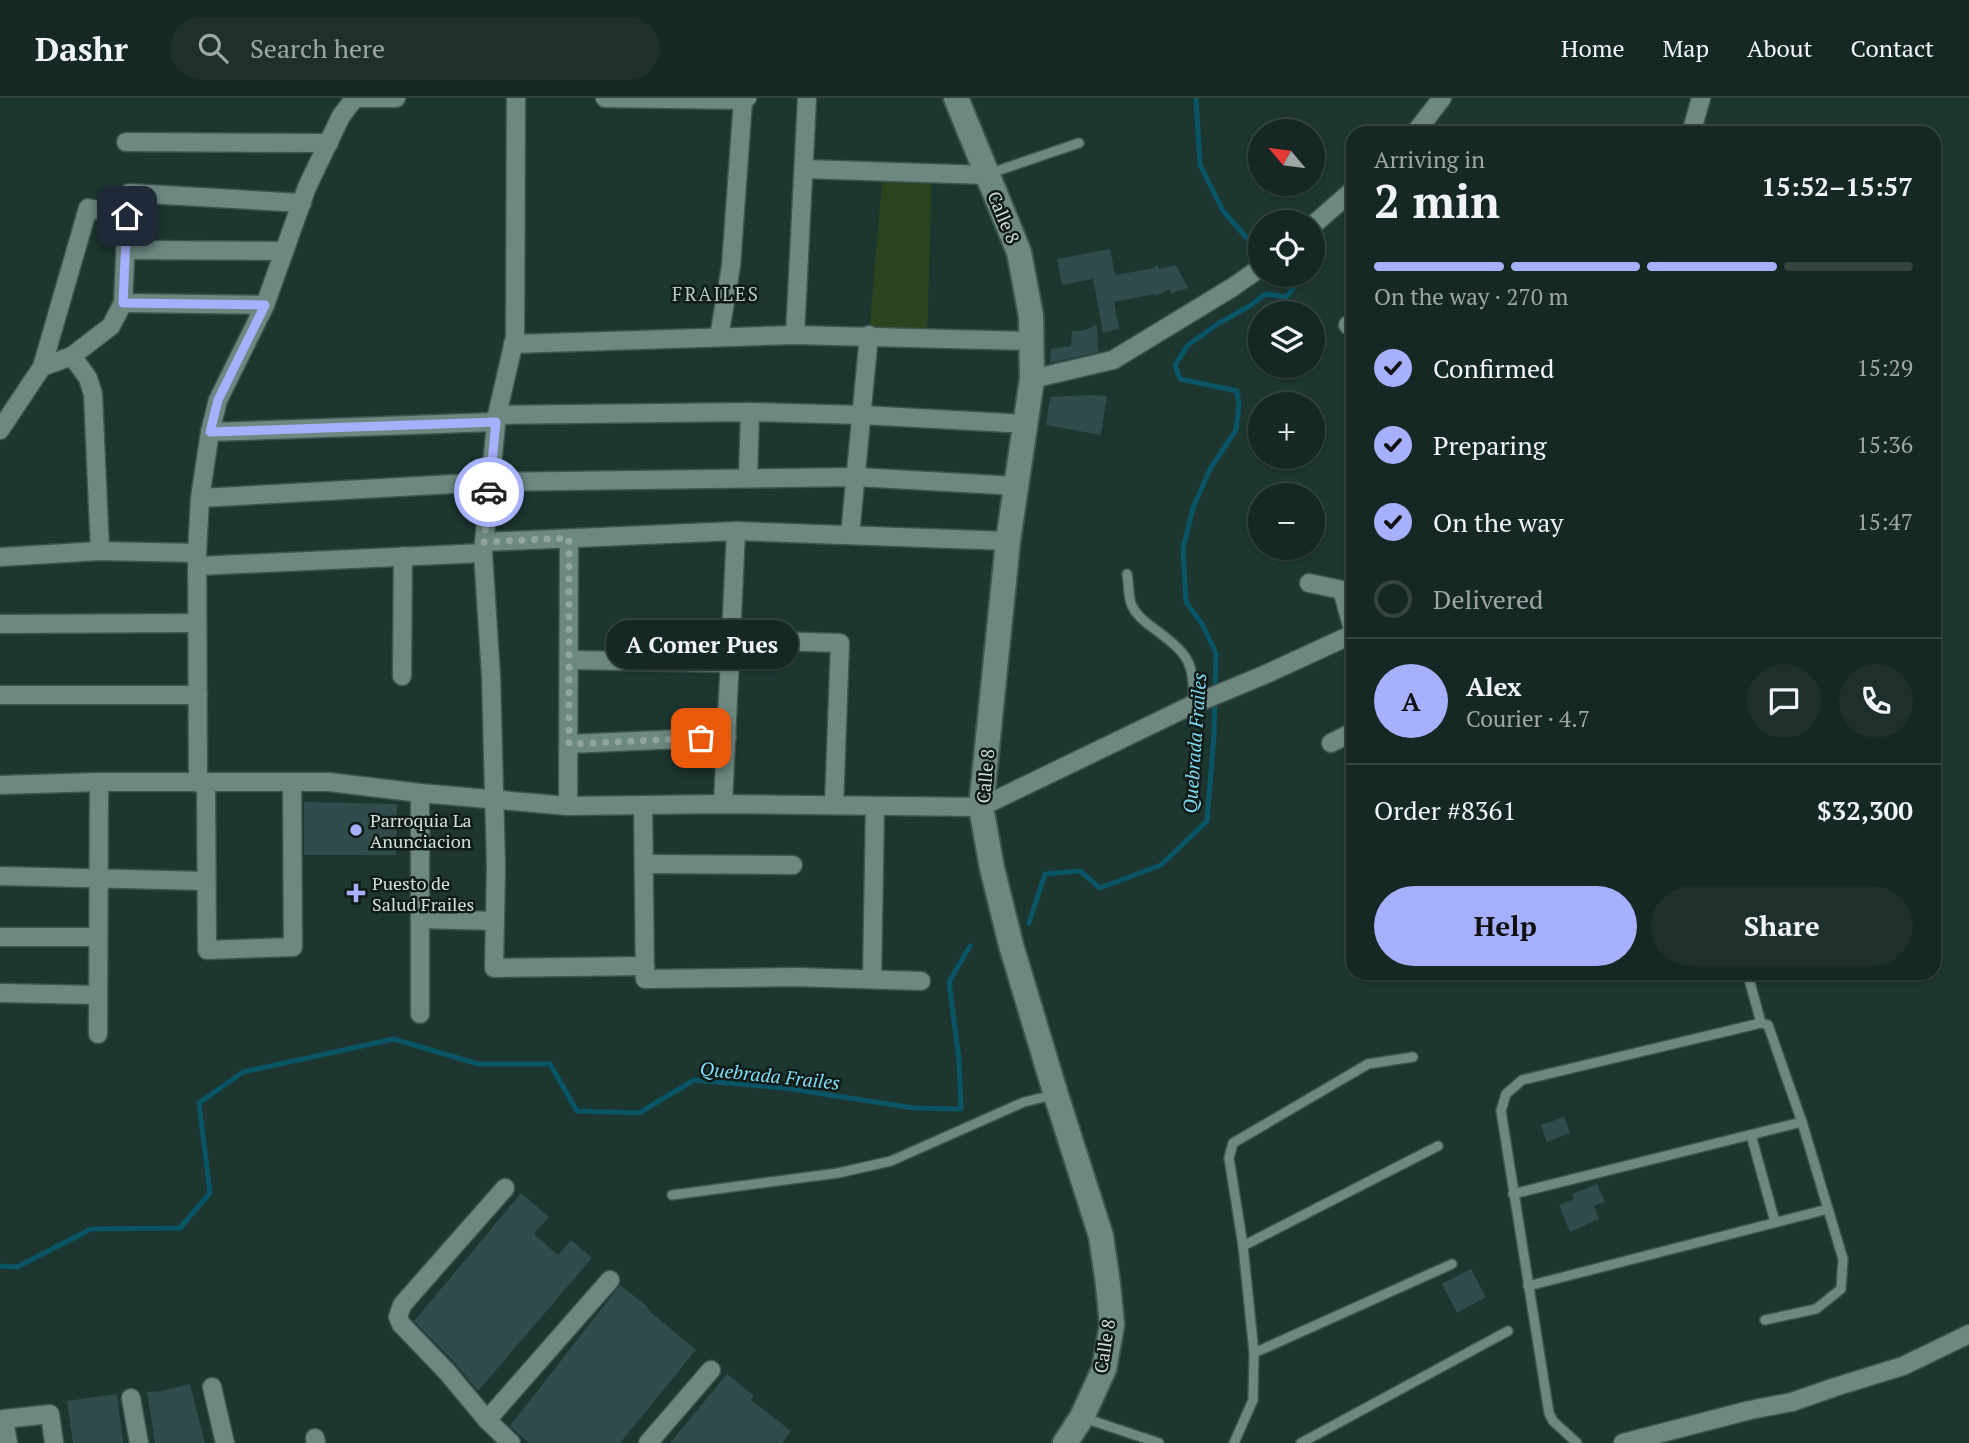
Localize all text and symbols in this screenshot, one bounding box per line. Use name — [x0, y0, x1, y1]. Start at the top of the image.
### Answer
search box — [170, 17, 660, 80]
text: Dashr — [35, 27, 128, 70]
icon: search — [194, 29, 232, 67]
text: Search here — [250, 31, 385, 65]
text: Home — [1561, 32, 1625, 64]
text: Map — [1663, 32, 1709, 64]
text: About — [1747, 32, 1813, 64]
text: Contact — [1851, 32, 1934, 64]
north arrow — [1248, 119, 1325, 196]
map controls — [1248, 119, 1325, 560]
text: Arriving in — [1374, 144, 1485, 175]
text: 15:52–15:57 — [1761, 169, 1913, 203]
text: 2 min — [1374, 170, 1500, 231]
pin — [97, 186, 157, 246]
street label: Calle 8 — [982, 187, 1026, 247]
icon: home — [108, 197, 146, 235]
button: locate — [1248, 210, 1325, 287]
district label: FRAILES — [672, 281, 760, 306]
text: On the way · 270 m — [1374, 281, 1568, 312]
button: layers — [1248, 301, 1325, 378]
icon: check — [1374, 349, 1412, 387]
text: Confirmed — [1433, 351, 1554, 385]
text: 15:29 — [1856, 352, 1913, 383]
button: + — [1248, 392, 1325, 469]
icon: check — [1374, 426, 1412, 464]
text: Preparing — [1433, 428, 1546, 462]
text: 15:36 — [1856, 429, 1913, 460]
courier — [454, 457, 524, 527]
icon: car — [470, 473, 508, 511]
button: − — [1248, 483, 1325, 560]
icon: check — [1374, 503, 1412, 541]
text: On the way — [1433, 505, 1564, 539]
text: 15:47 — [1856, 506, 1913, 537]
text: Delivered — [1433, 582, 1543, 616]
callout: A Comer Pues — [605, 619, 797, 668]
text: A Comer Pues — [626, 629, 778, 660]
button: chat — [1747, 664, 1821, 738]
button: phone — [1839, 664, 1913, 738]
text: Alex — [1466, 669, 1522, 703]
water label: Quebrada Frailes — [1177, 672, 1211, 814]
text: A — [1402, 684, 1420, 718]
text: Courier · 4.7 — [1466, 703, 1590, 734]
pin — [671, 708, 731, 768]
icon: bag — [682, 719, 720, 757]
street label: Calle 8 — [971, 748, 999, 804]
text: Order #8361 — [1374, 793, 1516, 827]
text: $32,300 — [1817, 793, 1913, 827]
place label: Parroquia La Anunciacion — [370, 808, 472, 853]
marker: Parroquia La Anunciacion — [348, 822, 364, 838]
place label: Puesto de Salud Frailes — [372, 871, 474, 916]
marker: Puesto de Salud Frailes — [346, 883, 366, 903]
button: Help — [1374, 886, 1637, 966]
button: Share — [1651, 886, 1913, 966]
water label: Quebrada Frailes — [699, 1055, 841, 1095]
street label: Calle 8 — [1088, 1317, 1120, 1375]

